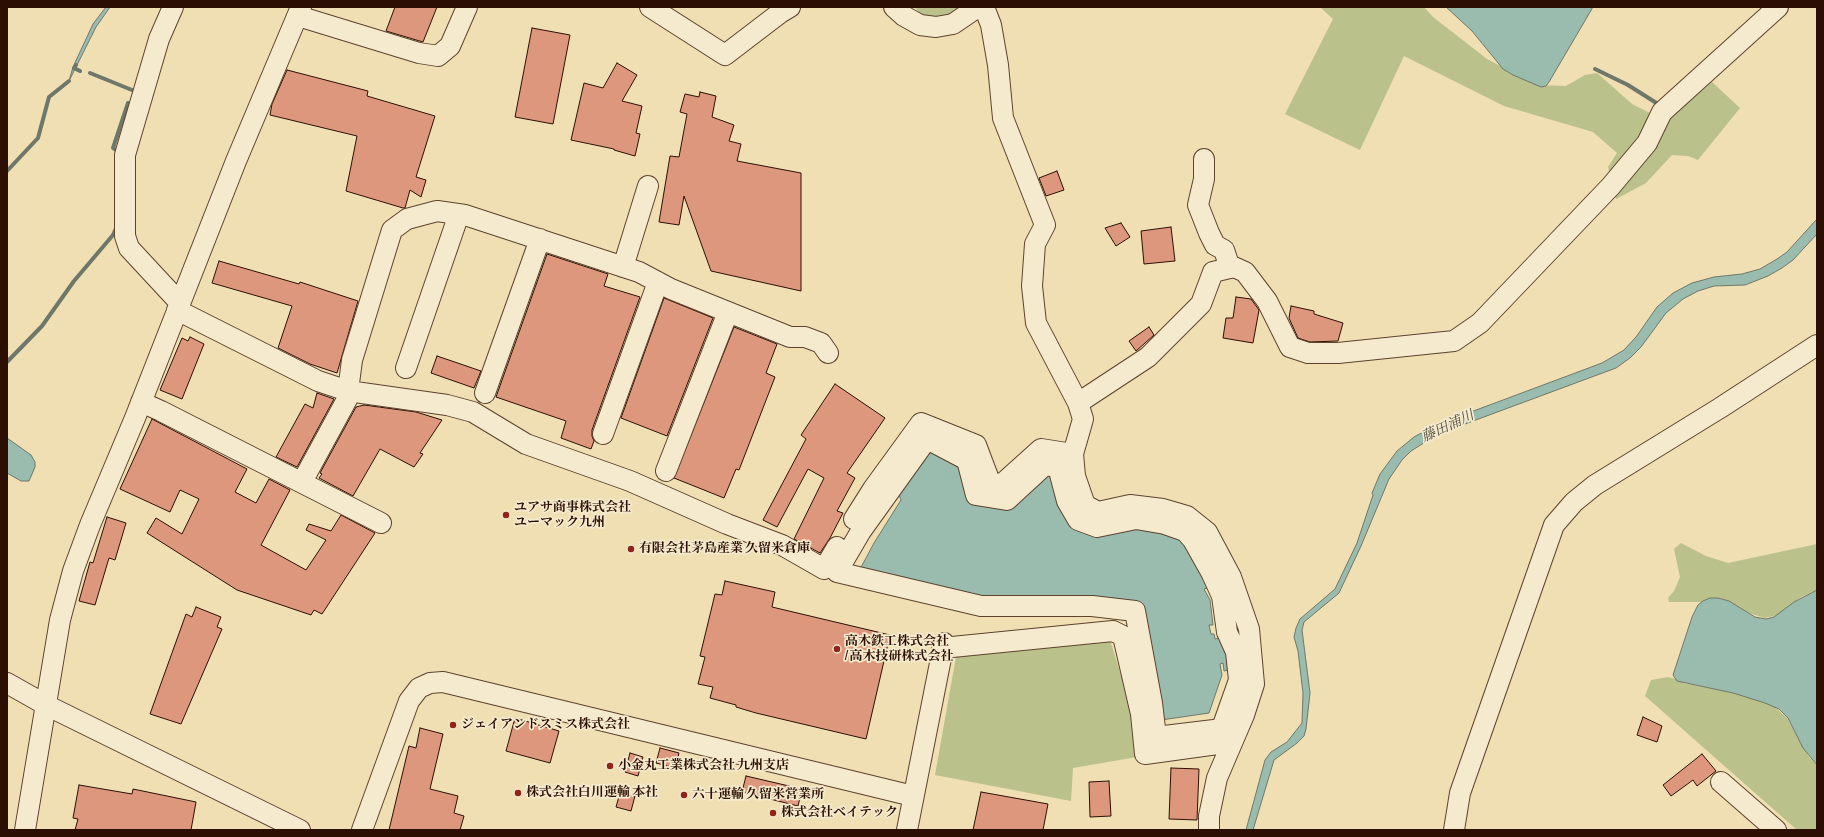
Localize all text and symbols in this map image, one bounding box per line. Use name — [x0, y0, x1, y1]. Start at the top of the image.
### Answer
water label: 藤田浦川 — [1419, 408, 1477, 446]
place label: ユアサ商事株式会社 ユーマック九州 — [514, 500, 631, 531]
marker: ユアサ商事株式会社 ユーマック九州 — [501, 510, 511, 520]
place label: 有限会社茅島産業 久留米倉庫 — [639, 541, 810, 557]
marker: 有限会社茅島産業 久留米倉庫 — [626, 544, 636, 554]
place label: 高木鉄工株式会社 / 高木技研株式会社 — [845, 634, 954, 665]
marker: 高木鉄工株式会社 / 高木技研株式会社 — [832, 644, 842, 654]
place label: ジェイアンドスミス株式会社 — [461, 717, 630, 733]
marker: ジェイアンドスミス株式会社 — [448, 720, 458, 730]
place label: 小金丸工業株式会社 九州支店 — [618, 758, 789, 774]
marker: 小金丸工業株式会社 九州支店 — [605, 761, 615, 771]
place label: 株式会社白川運輸 本社 — [526, 785, 658, 801]
place label: 六十運輸 久留米営業所 — [692, 787, 824, 803]
marker: 株式会社白川運輸 本社 — [513, 788, 523, 798]
marker: 六十運輸 久留米営業所 — [679, 790, 689, 800]
place label: 株式会社ベイテック — [781, 805, 898, 821]
marker: 株式会社ベイテック — [768, 808, 778, 818]

